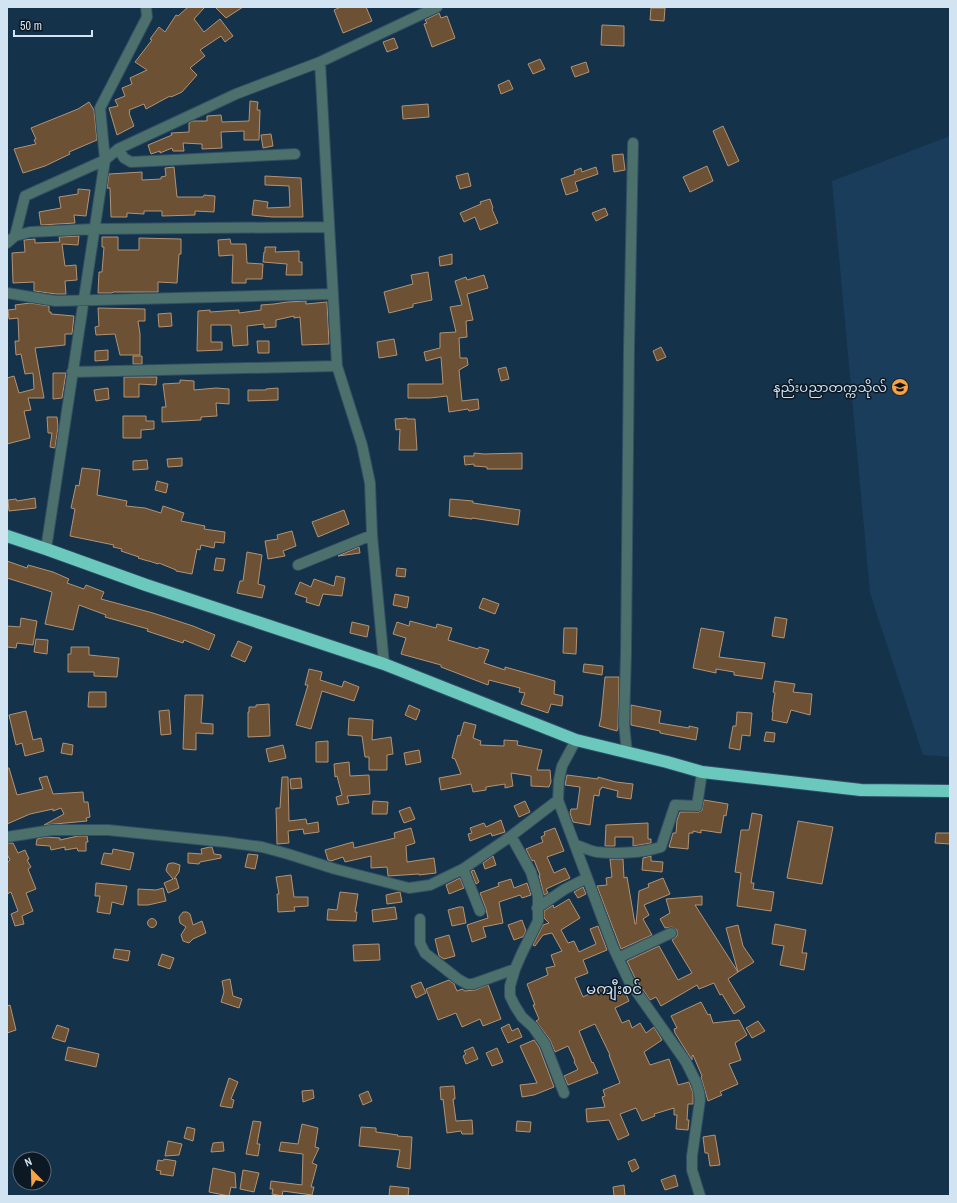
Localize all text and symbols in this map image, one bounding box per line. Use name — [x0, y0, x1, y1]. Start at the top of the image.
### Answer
scale bar — [14, 12, 92, 38]
text: 50 m — [20, 18, 42, 34]
school or university icon: နည်းပညာတက္ကသိုလ် — [890, 377, 910, 397]
place label: နည်းပညာတက္ကသိုလ် — [773, 379, 887, 398]
district label: မကျီးစင် — [586, 978, 642, 1001]
north arrow — [12, 1151, 52, 1191]
text: N — [22, 1154, 34, 1170]

